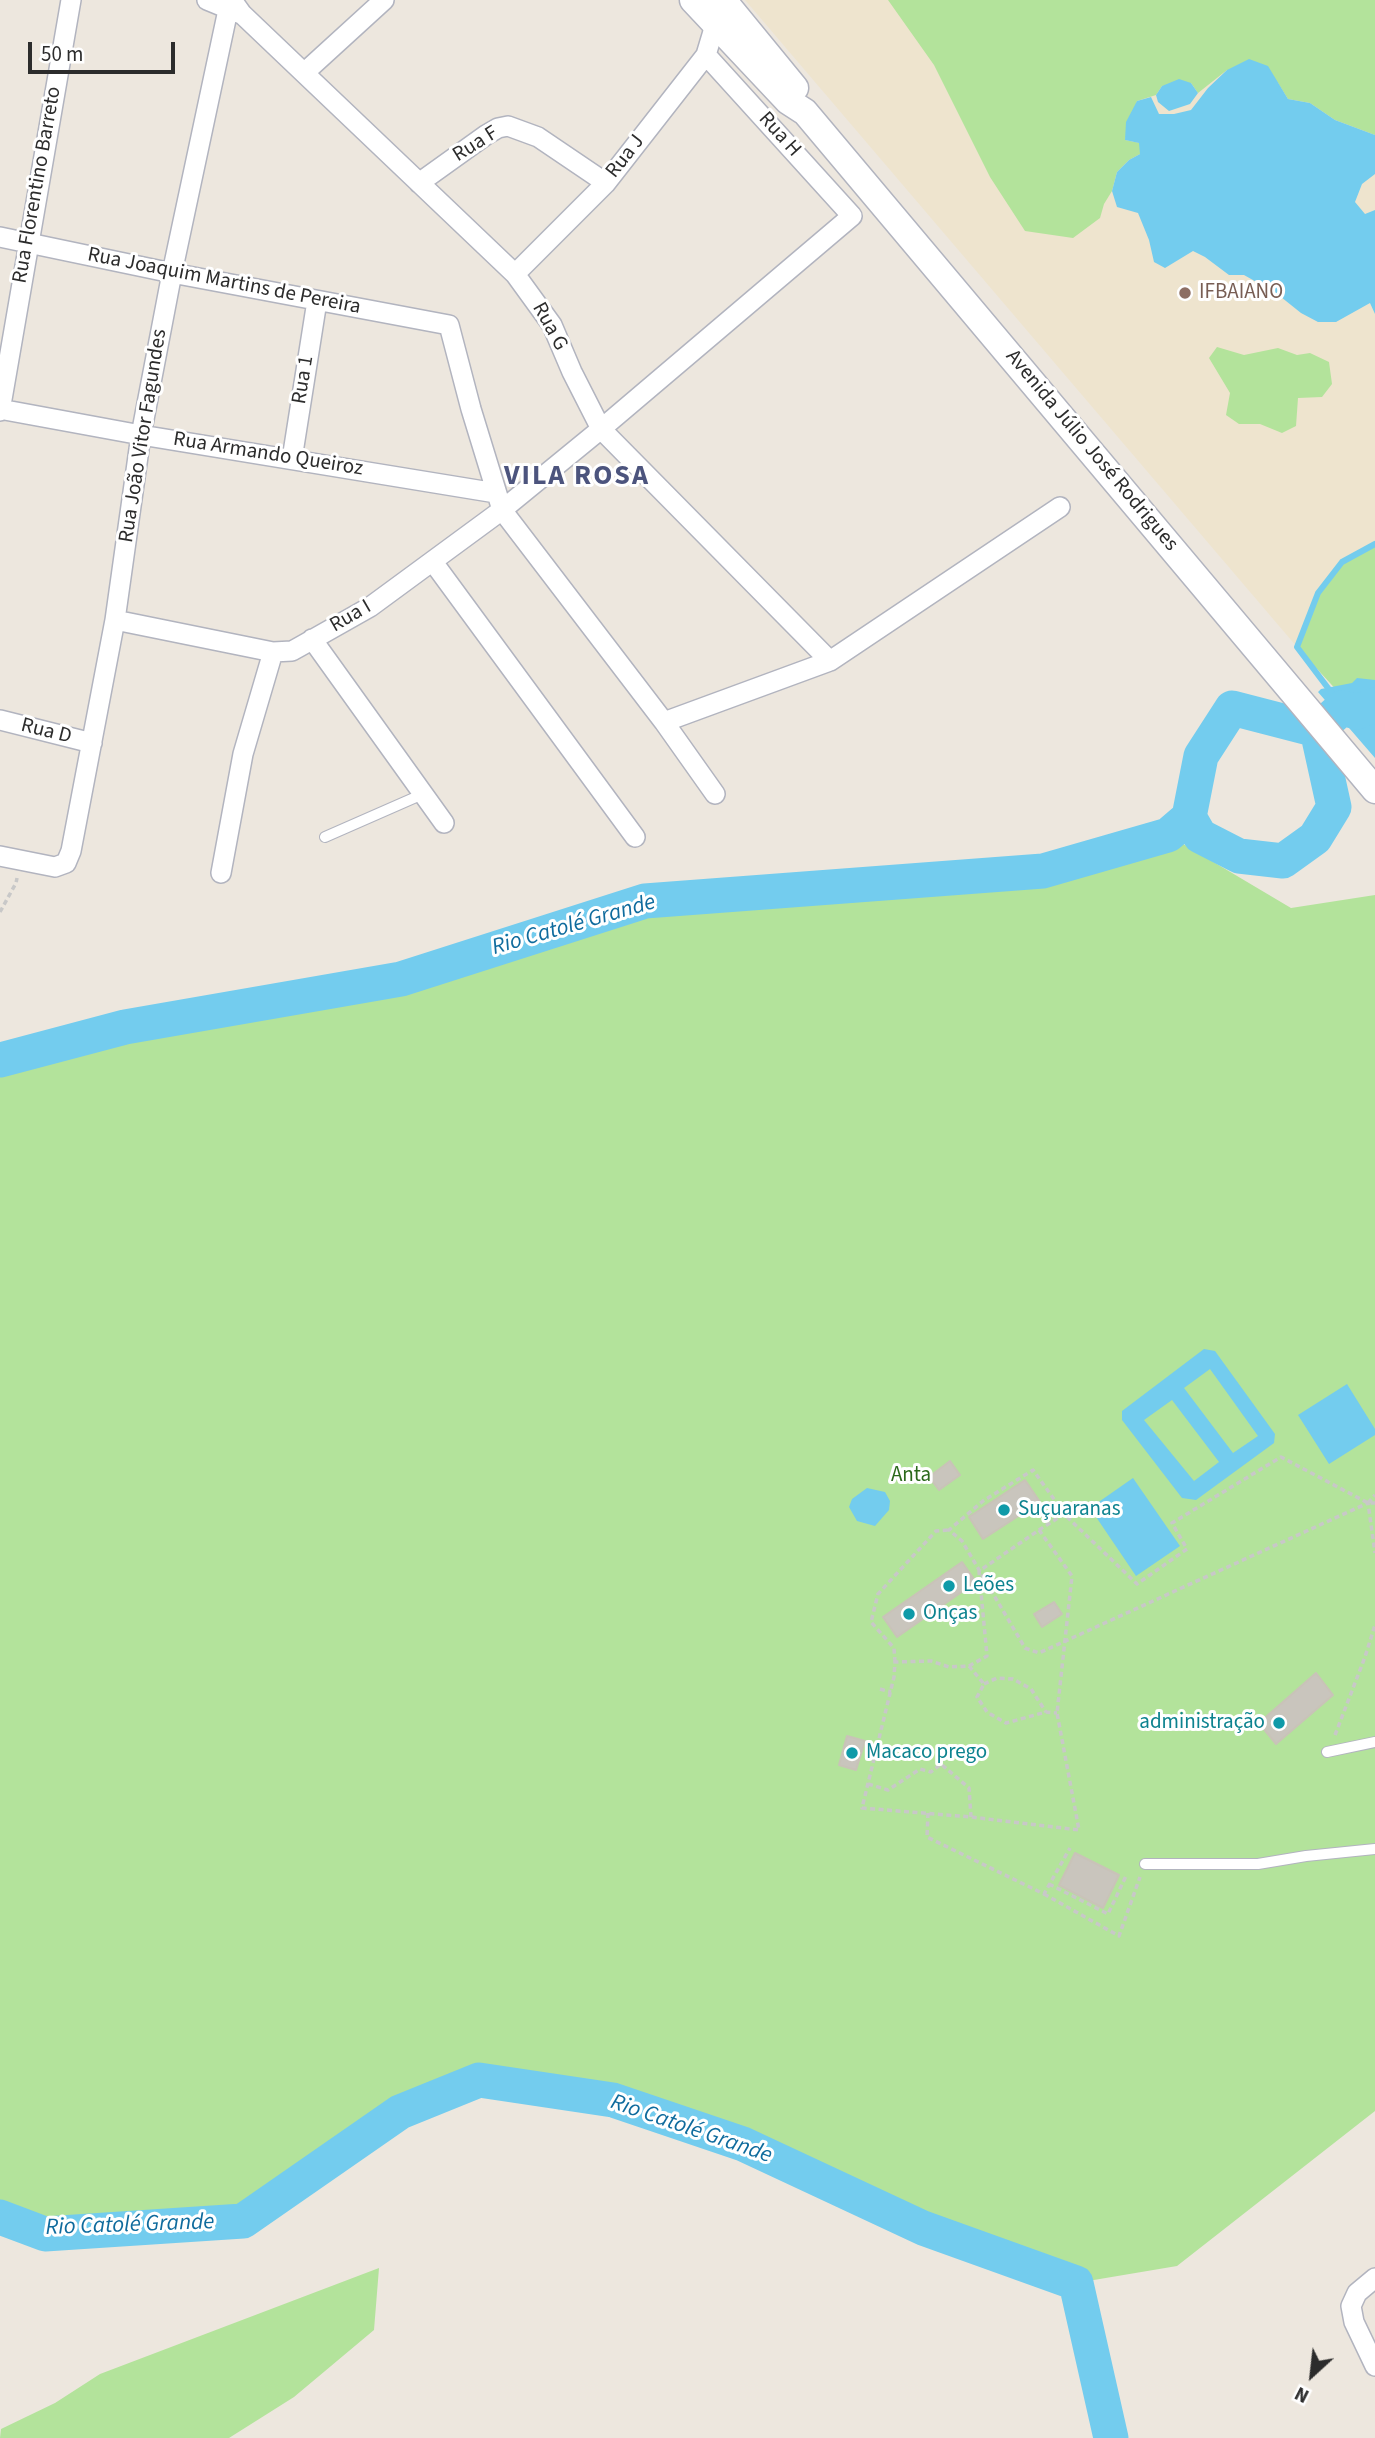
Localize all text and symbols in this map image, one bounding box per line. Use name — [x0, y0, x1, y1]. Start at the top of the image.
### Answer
scale bar — [32, 28, 178, 72]
text: 50 m — [41, 39, 83, 69]
street label: Rua Florentino Barreto — [8, 85, 68, 285]
street label: Rua H — [752, 107, 806, 163]
street label: Rua F — [449, 121, 503, 169]
street label: Rua J — [601, 130, 651, 184]
street label: Rua Joaquim Martins de Pereira — [85, 243, 363, 321]
place label: IFBAIANO — [1199, 280, 1283, 306]
marker: IFBAIANO — [1177, 285, 1193, 301]
street label: Rua G — [526, 299, 572, 355]
street label: Rua João Vitor Fagundes — [115, 327, 173, 545]
street label: Avenida Júlio José Rodrigues — [999, 345, 1183, 557]
street label: Rua 1 — [288, 354, 320, 406]
street label: Rua Armando Queiroz — [171, 428, 365, 482]
district label: VILA ROSA — [505, 461, 649, 495]
street label: Rua I — [326, 595, 376, 639]
street label: Rua D — [18, 714, 74, 750]
water label: Rio Catolé Grande — [489, 889, 659, 963]
park label: Anta — [891, 1463, 931, 1489]
place label: Suçuaranas — [1018, 1497, 1120, 1523]
marker: Suçuaranas — [996, 1502, 1012, 1518]
place label: Leões — [963, 1573, 1014, 1599]
marker: Leões — [941, 1578, 957, 1594]
place label: Onças — [923, 1601, 977, 1627]
marker: Onças — [901, 1606, 917, 1622]
place label: administração — [1139, 1710, 1265, 1736]
marker: administração — [1271, 1715, 1287, 1731]
place label: Macaco prego — [866, 1740, 987, 1766]
marker: Macaco prego — [844, 1745, 860, 1761]
water label: Rio Catolé Grande — [607, 2089, 775, 2171]
water label: Rio Catolé Grande — [45, 2209, 215, 2243]
north arrow — [1277, 2340, 1347, 2410]
text: N — [1290, 2379, 1314, 2409]

